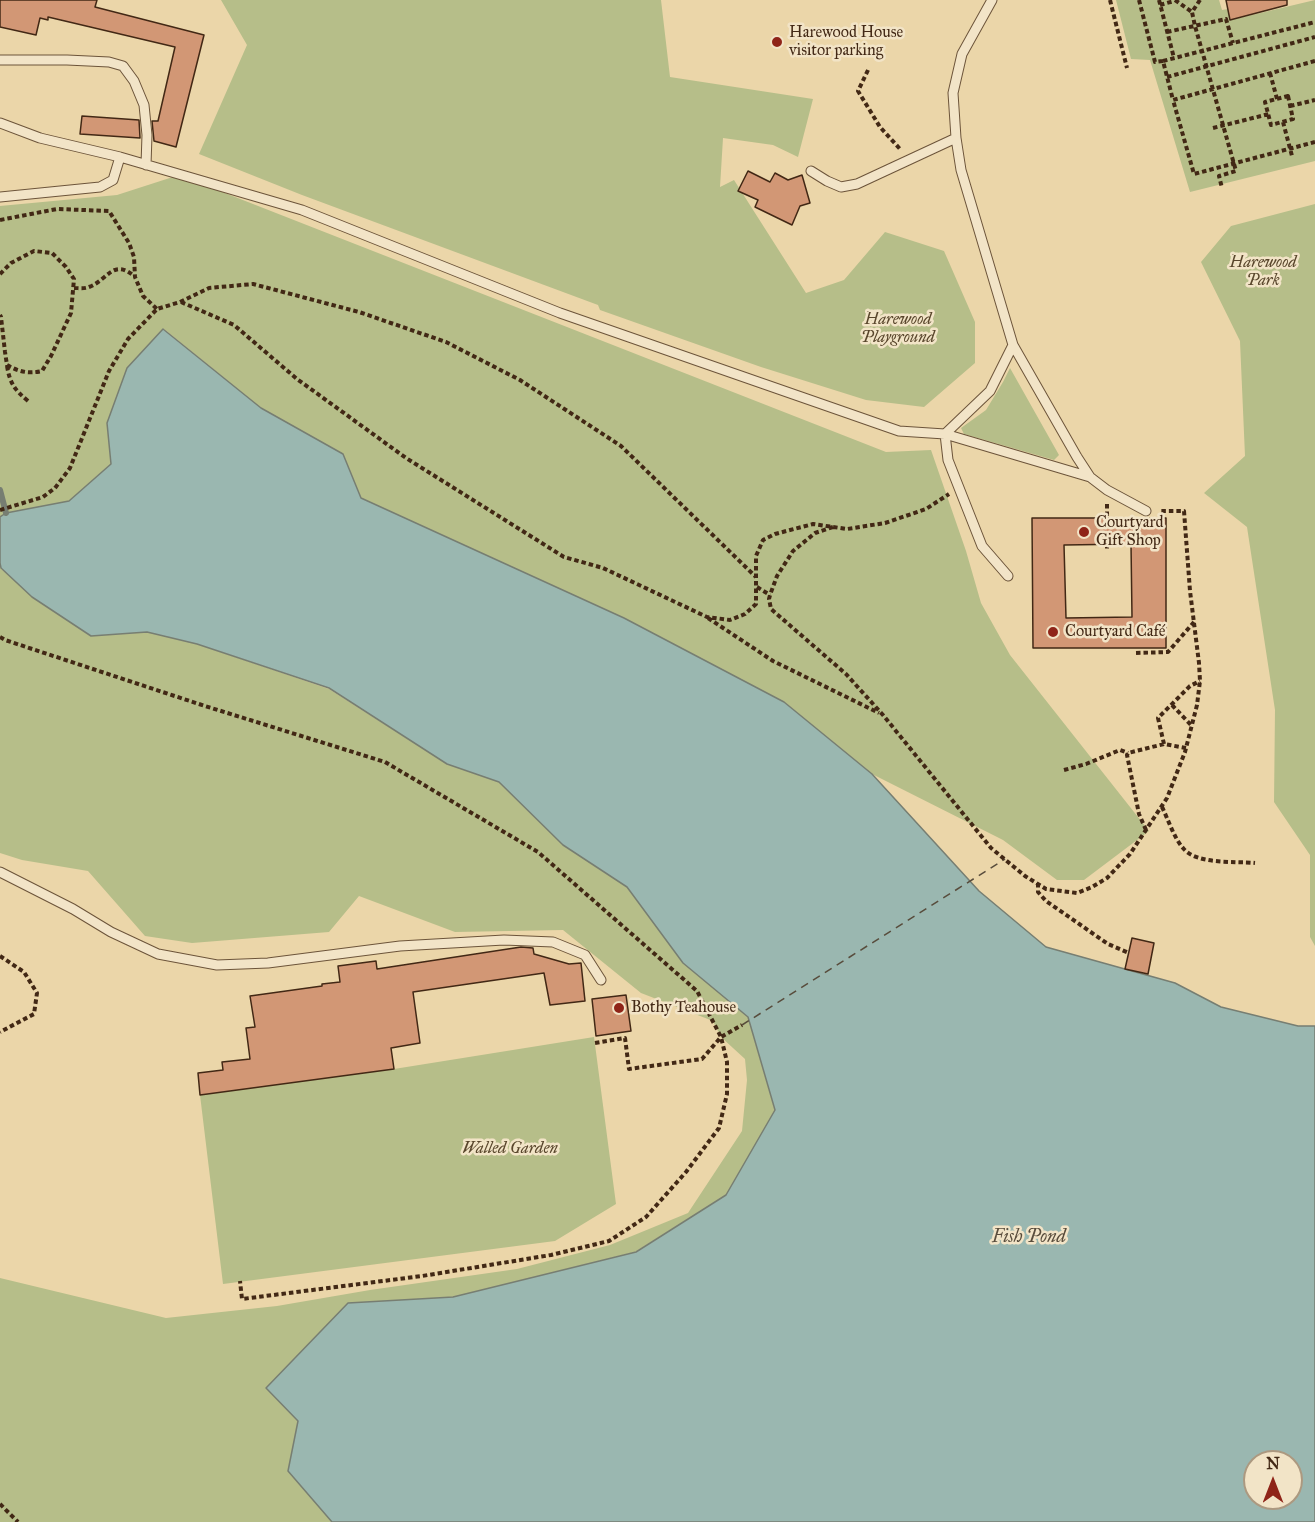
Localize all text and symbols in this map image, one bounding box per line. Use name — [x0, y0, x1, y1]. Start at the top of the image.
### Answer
place label: Harewood House visitor parking — [789, 23, 903, 61]
marker: Harewood House visitor parking — [770, 35, 784, 49]
park label: Harewood Park — [1229, 253, 1297, 291]
park label: Harewood Playground — [861, 310, 935, 348]
place label: Courtyard Gift Shop — [1096, 513, 1163, 551]
marker: Courtyard Gift Shop — [1077, 525, 1091, 539]
place label: Courtyard Café — [1065, 622, 1165, 642]
marker: Courtyard Café — [1046, 625, 1060, 639]
place label: Bothy Teahouse — [631, 998, 736, 1018]
marker: Bothy Teahouse — [612, 1001, 626, 1015]
park label: Walled Garden — [462, 1139, 558, 1159]
water label: Fish Pond — [992, 1227, 1066, 1249]
north arrow — [1243, 1450, 1303, 1510]
text: N — [1266, 1454, 1280, 1473]

